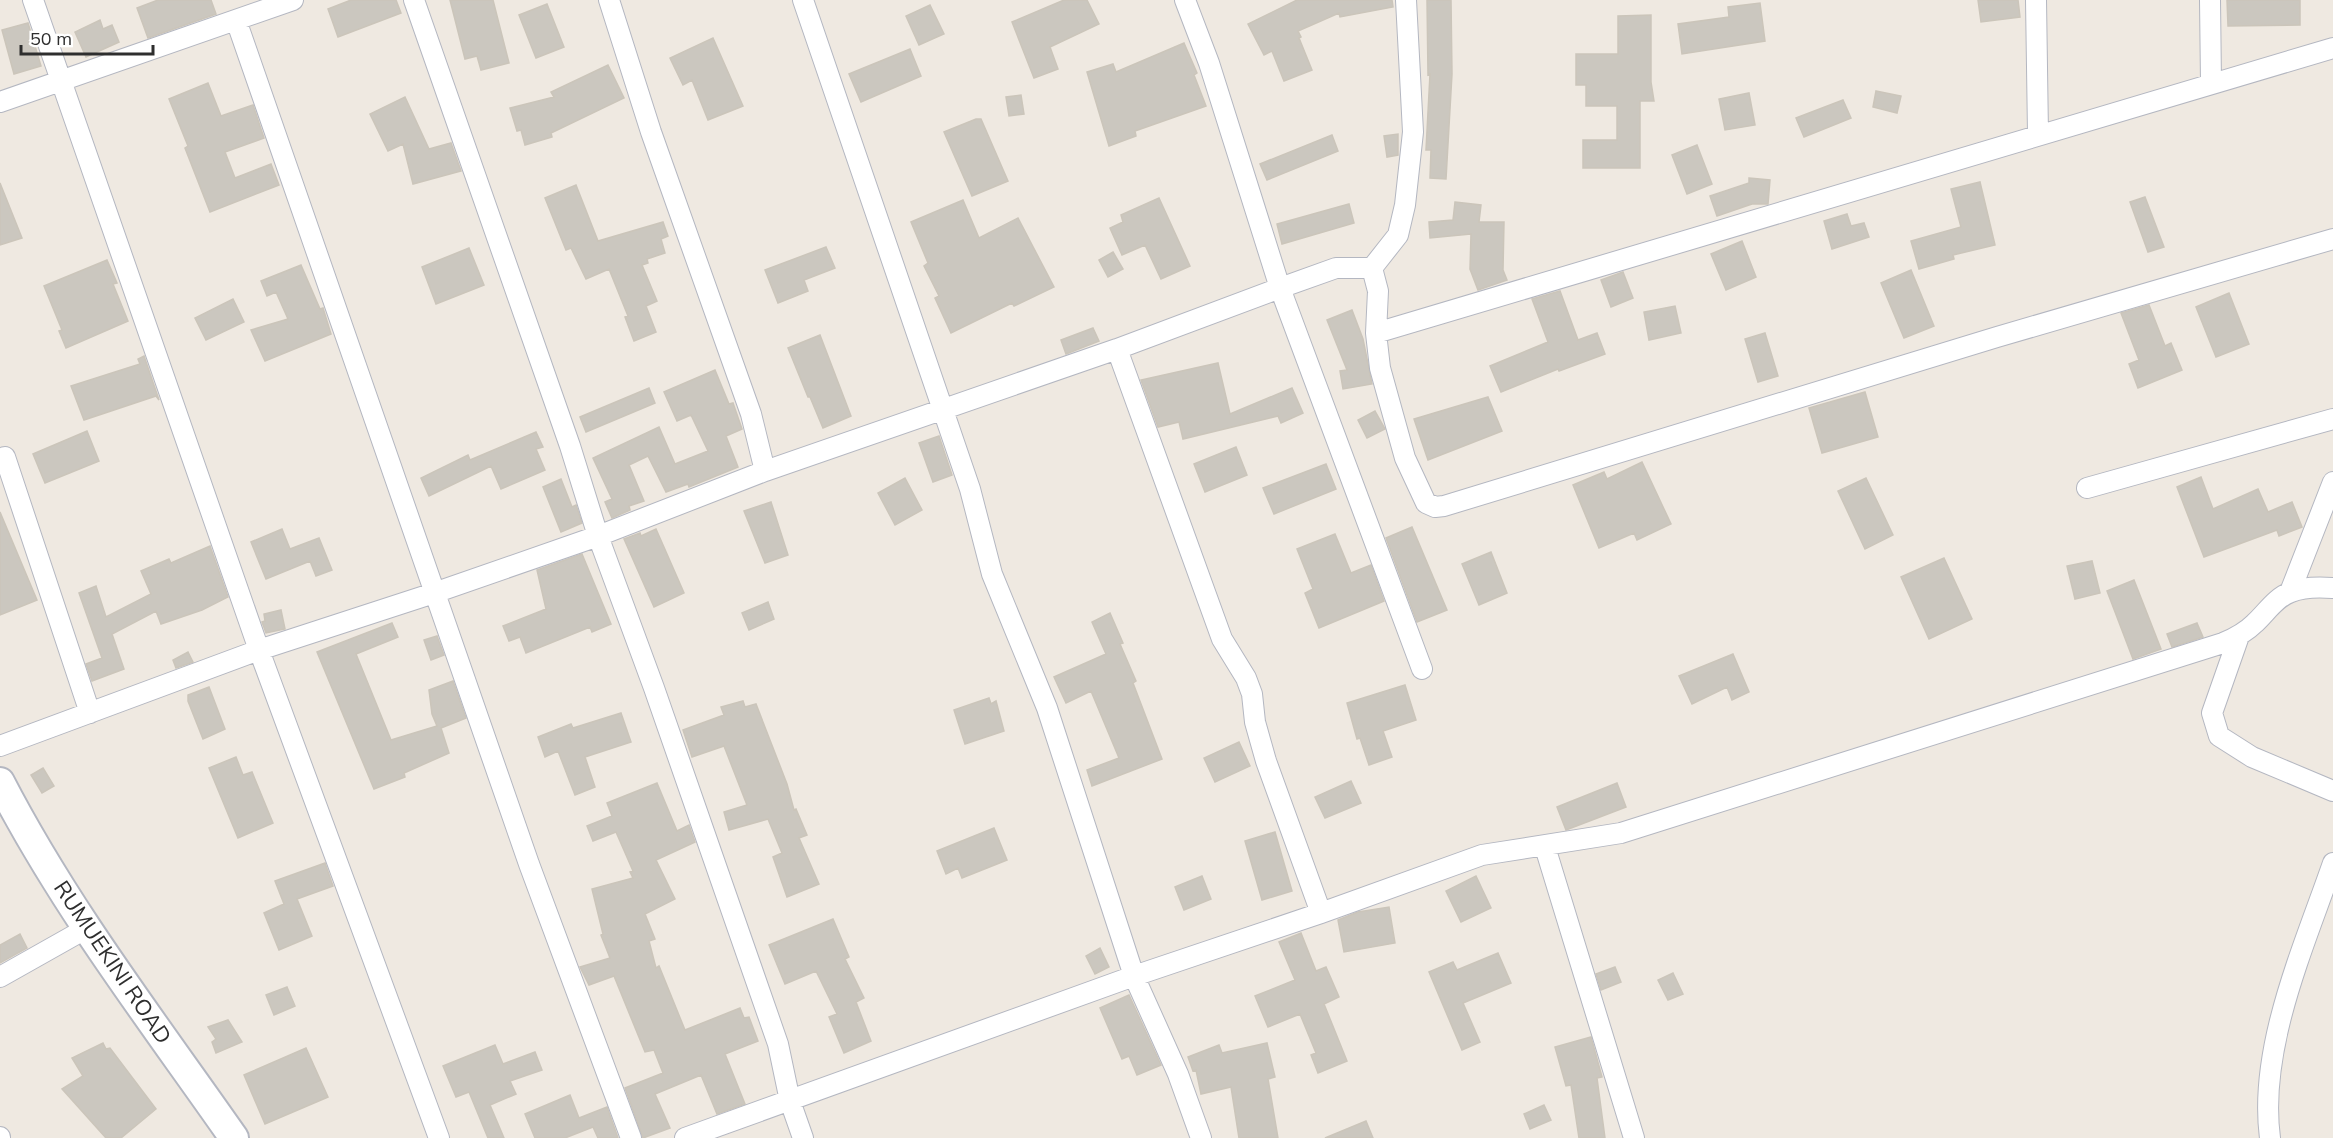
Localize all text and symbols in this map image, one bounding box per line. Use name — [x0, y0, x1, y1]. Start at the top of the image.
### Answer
scale bar — [21, 18, 153, 56]
text: 50 m — [30, 27, 72, 50]
street label: RUMUEKINI ROAD — [48, 875, 178, 1049]

